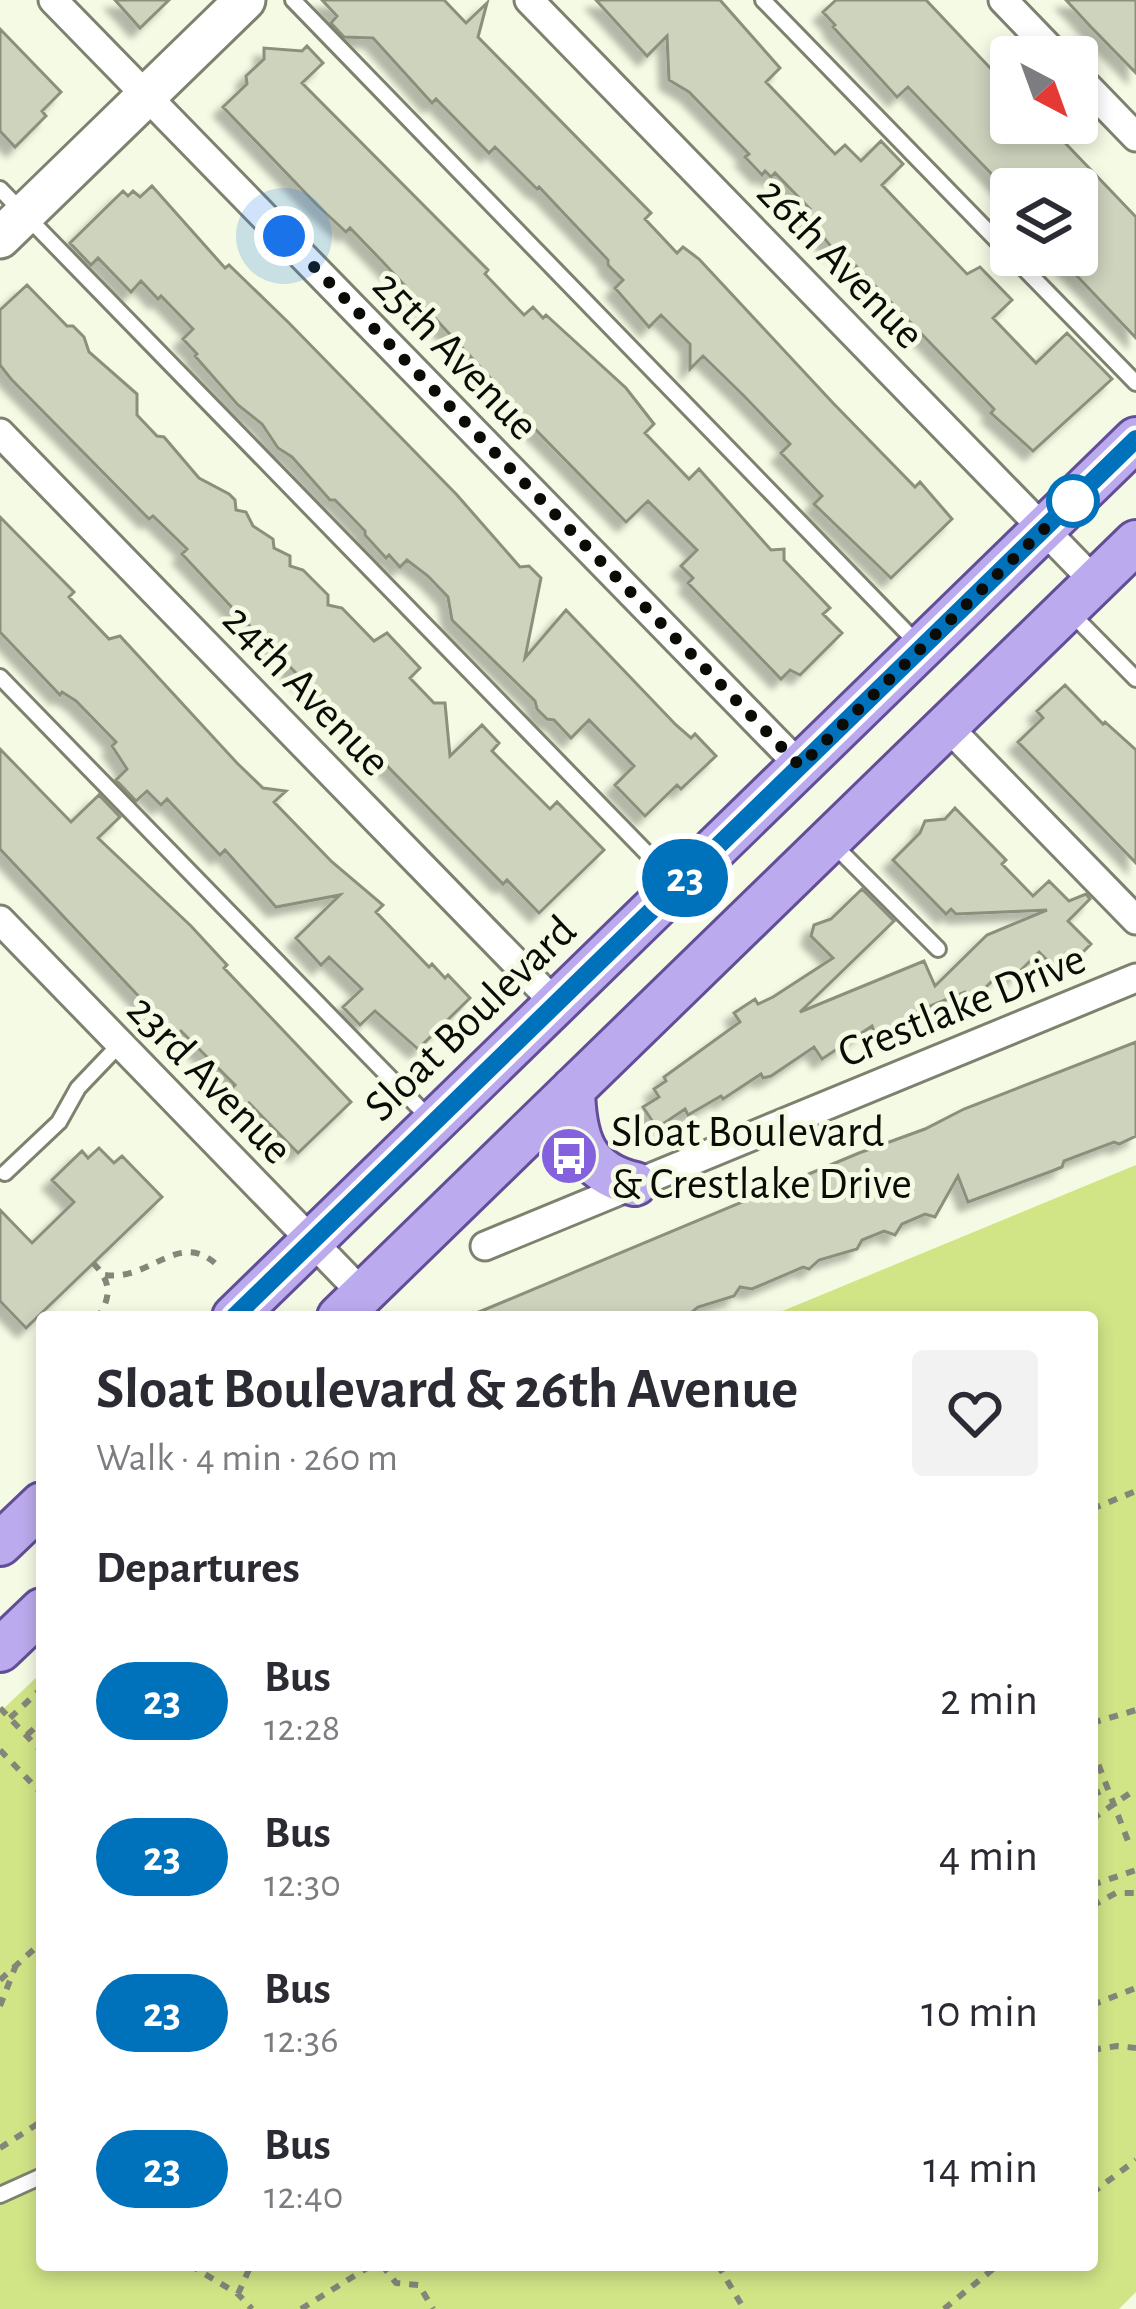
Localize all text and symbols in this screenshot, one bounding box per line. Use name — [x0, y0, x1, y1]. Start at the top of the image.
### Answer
north arrow — [990, 36, 1098, 144]
map controls — [990, 36, 1098, 276]
button: layers — [990, 168, 1098, 276]
street label: 26th Avenue — [748, 170, 932, 358]
your location — [254, 206, 314, 266]
street label: 25th Avenue — [364, 263, 546, 449]
unlabelled marker — [1048, 476, 1098, 526]
street label: 24th Avenue — [214, 597, 398, 785]
line badge: 23 — [631, 839, 739, 917]
text: 23 — [666, 857, 704, 899]
street label: Sloat Boulevard — [357, 908, 585, 1130]
street label: Crestlake Drive — [832, 936, 1092, 1076]
street label: 23rd Avenue — [118, 987, 300, 1173]
place label: Sloat Boulevard & Crestlake Drive — [611, 1110, 912, 1207]
bus stop icon: Sloat Boulevard & Crestlake Drive — [538, 1125, 600, 1187]
button: heart — [912, 1350, 1038, 1476]
text: Sloat Boulevard & 26th Avenue — [96, 1361, 798, 1418]
text: Walk · 4 min · 260 m — [96, 1439, 398, 1478]
text: Departures — [96, 1546, 300, 1591]
text: Bus — [264, 1655, 331, 1700]
text: 2 min — [940, 1678, 1038, 1723]
text: 23 — [143, 1680, 181, 1722]
text: 12:28 — [264, 1709, 340, 1748]
text: Bus — [264, 1811, 331, 1856]
text: 4 min — [939, 1834, 1038, 1879]
text: 23 — [143, 1836, 181, 1878]
text: 12:30 — [264, 1865, 341, 1904]
text: Bus — [264, 1967, 331, 2012]
text: 10 min — [921, 1990, 1038, 2035]
text: 23 — [143, 1992, 181, 2034]
text: 12:36 — [264, 2021, 339, 2060]
text: Bus — [264, 2123, 331, 2168]
text: 14 min — [923, 2146, 1038, 2191]
text: 23 — [143, 2148, 181, 2190]
text: 12:40 — [264, 2177, 343, 2216]

